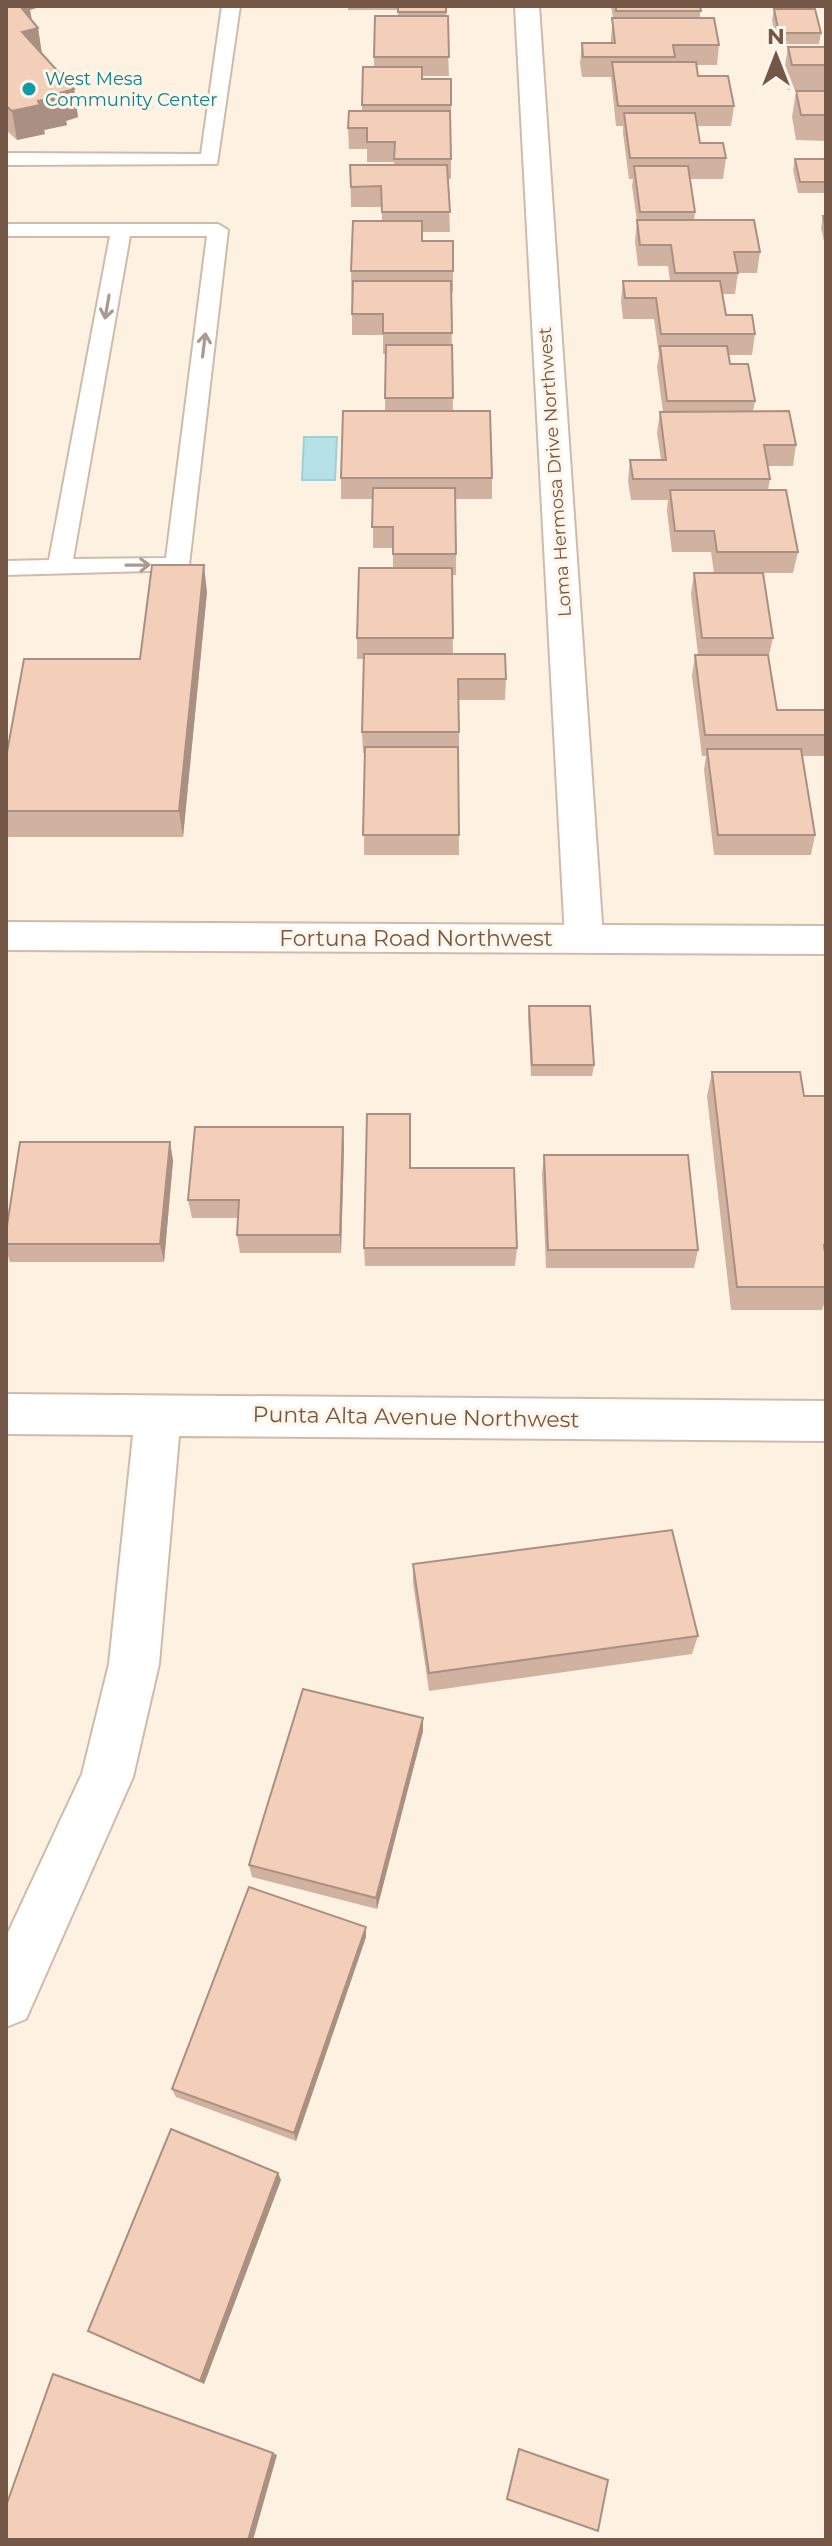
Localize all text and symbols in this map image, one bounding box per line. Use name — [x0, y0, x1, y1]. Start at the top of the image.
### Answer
north arrow — [736, 16, 816, 96]
text: N — [767, 23, 785, 50]
place label: West Mesa Community Center — [45, 68, 217, 111]
marker: West Mesa Community Center — [20, 80, 38, 98]
one-way arrow — [99, 294, 114, 319]
street label: Loma Hermosa Drive Northwest — [534, 326, 576, 618]
one-way arrow — [197, 333, 212, 358]
one-way arrow — [124, 558, 151, 573]
street label: Fortuna Road Northwest — [279, 925, 553, 952]
street label: Punta Alta Avenue Northwest — [252, 1401, 580, 1433]

